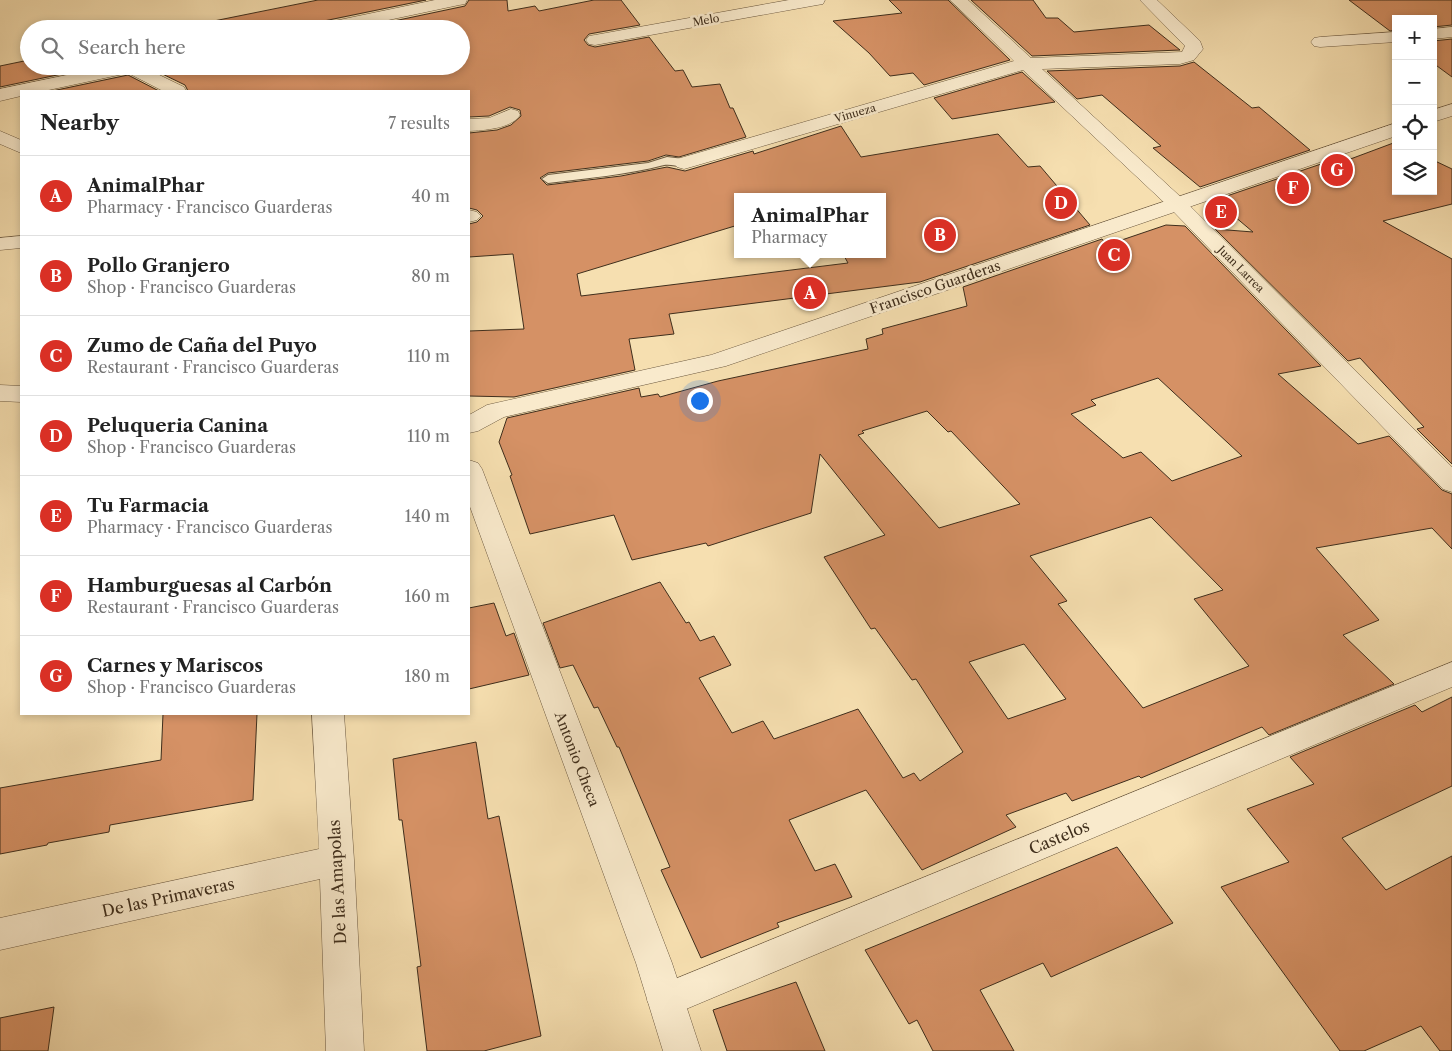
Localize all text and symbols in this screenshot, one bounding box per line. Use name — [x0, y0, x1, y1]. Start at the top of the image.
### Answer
street label: Melo — [691, 11, 721, 29]
map controls — [1392, 15, 1437, 195]
button: + — [1392, 15, 1437, 60]
search box — [20, 20, 470, 75]
icon: search — [38, 34, 66, 62]
text: Search here — [78, 36, 186, 59]
button: − — [1392, 60, 1437, 105]
street label: Vinueza — [832, 100, 878, 126]
button: locate — [1392, 105, 1437, 150]
text: Nearby — [40, 110, 119, 135]
text: 7 results — [388, 113, 450, 133]
button: layers — [1392, 150, 1437, 195]
pin: G — [1321, 151, 1353, 189]
pin: F — [1277, 169, 1309, 207]
text: AnimalPhar — [87, 174, 205, 197]
pin: D — [1045, 184, 1077, 222]
text: A — [50, 186, 62, 206]
text: 40 m — [411, 186, 450, 206]
popup — [734, 193, 886, 258]
pin: E — [1205, 193, 1237, 231]
text: Pharmacy · Francisco Guarderas — [87, 197, 332, 217]
text: AnimalPhar — [751, 204, 869, 227]
pin: B — [924, 216, 956, 254]
text: Pharmacy — [751, 227, 827, 247]
pin: C — [1098, 236, 1130, 274]
street label: Juan Larrea — [1213, 241, 1267, 295]
text: Pollo Granjero — [87, 254, 230, 277]
street label: Francisco Guarderas — [867, 256, 1003, 318]
text: B — [50, 266, 62, 286]
text: 80 m — [411, 266, 450, 286]
pin: A — [794, 274, 826, 312]
text: Shop · Francisco Guarderas — [87, 277, 296, 297]
text: Zumo de Caña del Puyo — [87, 334, 317, 357]
text: C — [50, 346, 62, 366]
text: 110 m — [407, 346, 450, 366]
text: Restaurant · Francisco Guarderas — [87, 357, 339, 377]
your location — [687, 388, 713, 414]
text: Peluqueria Canina — [87, 414, 268, 437]
text: D — [49, 426, 63, 446]
text: 110 m — [407, 426, 450, 446]
text: Shop · Francisco Guarderas — [87, 437, 296, 457]
text: Tu Farmacia — [87, 494, 209, 517]
text: E — [50, 506, 62, 526]
text: 140 m — [405, 506, 450, 526]
text: Pharmacy · Francisco Guarderas — [87, 517, 332, 537]
text: Hamburguesas al Carbón — [87, 574, 332, 597]
text: F — [51, 586, 61, 606]
text: 160 m — [405, 586, 450, 606]
text: Restaurant · Francisco Guarderas — [87, 597, 339, 617]
text: Carnes y Mariscos — [87, 654, 263, 677]
text: G — [49, 666, 63, 686]
text: 180 m — [404, 666, 450, 686]
text: Shop · Francisco Guarderas — [87, 677, 296, 697]
street label: Antonio Checa — [550, 708, 604, 810]
street label: Castelos — [1026, 815, 1092, 859]
street label: De las Amapolas — [324, 819, 350, 945]
street label: De las Primaveras — [100, 873, 236, 921]

